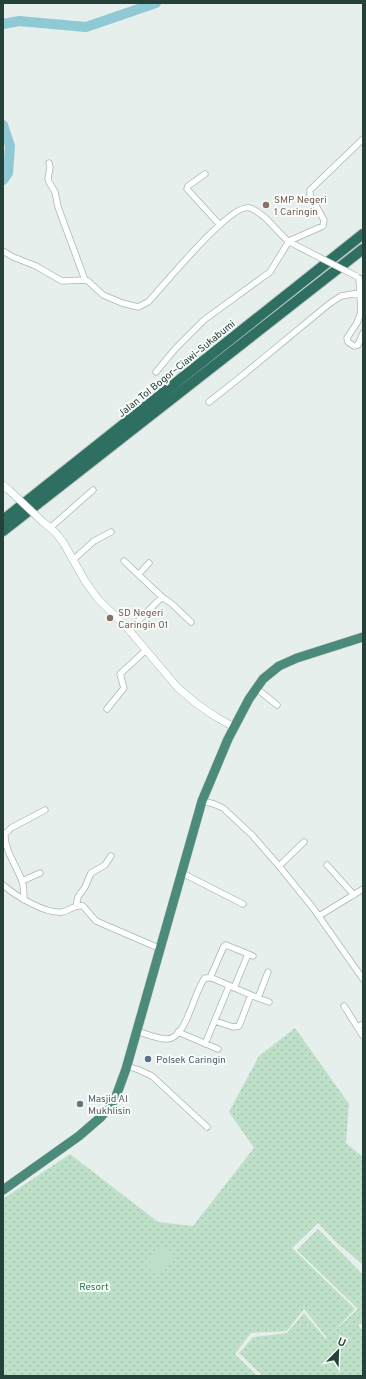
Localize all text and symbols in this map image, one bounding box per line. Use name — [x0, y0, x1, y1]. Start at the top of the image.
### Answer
place label: SMP Negeri 1 Caringin — [274, 194, 327, 219]
marker: SMP Negeri 1 Caringin — [261, 200, 271, 210]
street label: Jalan Tol Bogor–Ciawi–Sukabumi — [116, 318, 238, 421]
place label: SD Negeri Caringin 01 — [118, 607, 168, 632]
marker: SD Negeri Caringin 01 — [105, 613, 115, 623]
marker: Polsek Caringin — [143, 1054, 153, 1064]
place label: Polsek Caringin — [156, 1054, 226, 1067]
place label: Masjid Al Mukhlisin — [88, 1093, 131, 1118]
marker: Masjid Al Mukhlisin — [75, 1099, 85, 1109]
park label: Resort — [79, 1281, 109, 1294]
north arrow — [318, 1331, 358, 1371]
text: U — [335, 1335, 348, 1351]

